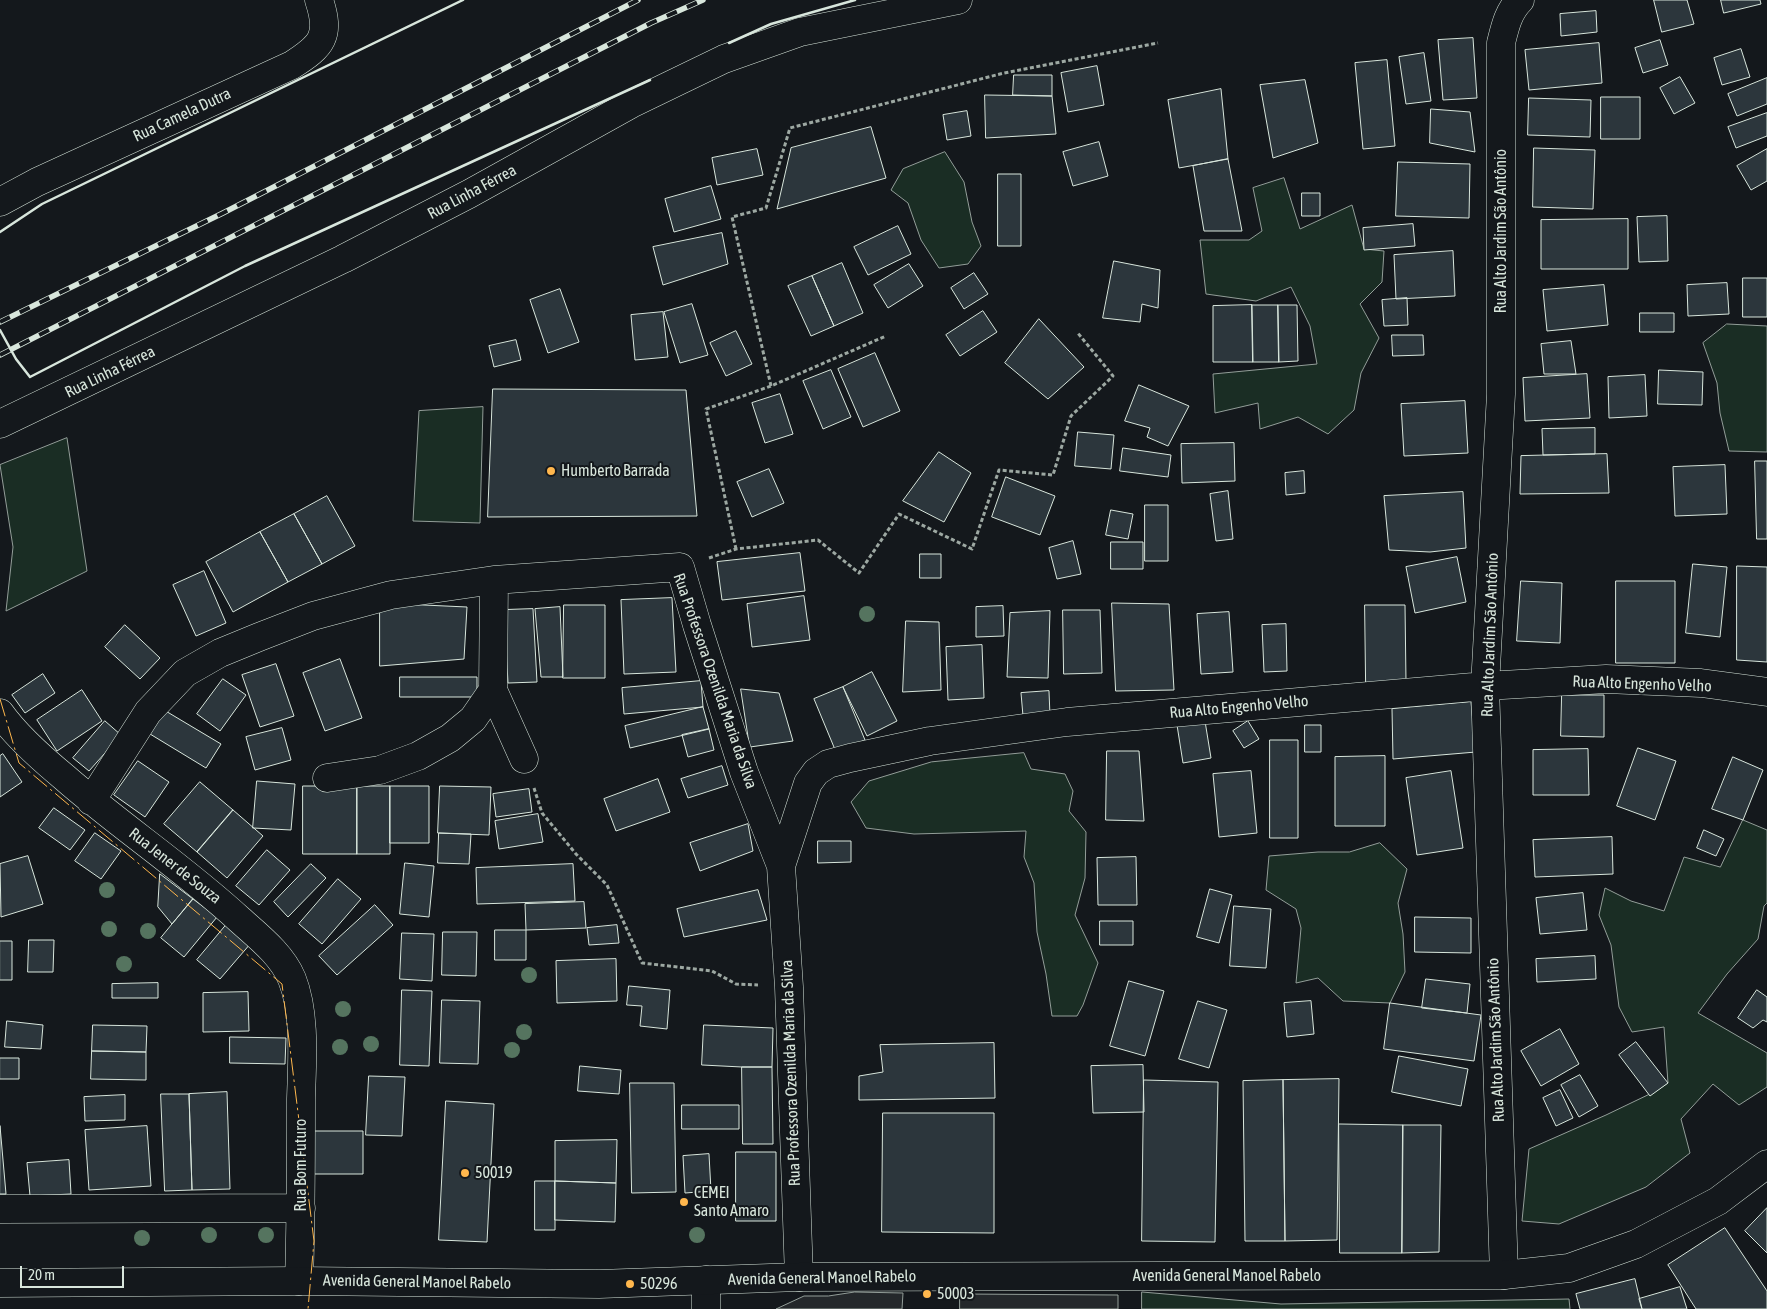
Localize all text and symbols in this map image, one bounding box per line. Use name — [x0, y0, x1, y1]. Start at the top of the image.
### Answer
street label: Rua Camela Dutra — [130, 84, 234, 146]
street label: Rua Alto Jardim São Antônio — [1491, 149, 1511, 313]
street label: Rua Linha Férrea — [424, 161, 520, 223]
street label: Rua Linha Férrea — [62, 342, 158, 402]
place label: Humberto Barrada — [561, 461, 670, 481]
marker: Humberto Barrada — [545, 465, 557, 477]
street label: Rua Alto Jardim São Antônio — [1478, 553, 1502, 717]
street label: Rua Professora Ozenilda Maria da Silva — [669, 571, 761, 791]
street label: Rua Alto Engenho Velho — [1572, 672, 1712, 696]
street label: Rua Alto Engenho Velho — [1169, 691, 1309, 723]
street label: Rua Jener de Souza — [125, 824, 225, 908]
street label: Rua Alto Jardim São Antônio — [1484, 958, 1508, 1122]
street label: Rua Professora Ozenilda Maria da Silva — [777, 959, 805, 1187]
street label: Rua Bom Futuro — [291, 1119, 311, 1211]
place label: 50019 — [475, 1163, 513, 1183]
marker: 50019 — [459, 1167, 471, 1179]
place label: CEMEI Santo Amaro — [694, 1183, 769, 1221]
marker: CEMEI Santo Amaro — [678, 1196, 690, 1208]
scale bar — [22, 1256, 126, 1288]
text: 20 m — [28, 1266, 55, 1283]
street label: Avenida General Manoel Rabelo — [1133, 1266, 1321, 1286]
street label: Avenida General Manoel Rabelo — [728, 1267, 916, 1289]
street label: Avenida General Manoel Rabelo — [323, 1271, 511, 1293]
place label: 50296 — [640, 1274, 678, 1294]
marker: 50296 — [624, 1278, 636, 1290]
place label: 50003 — [937, 1284, 975, 1304]
marker: 50003 — [921, 1288, 933, 1300]

